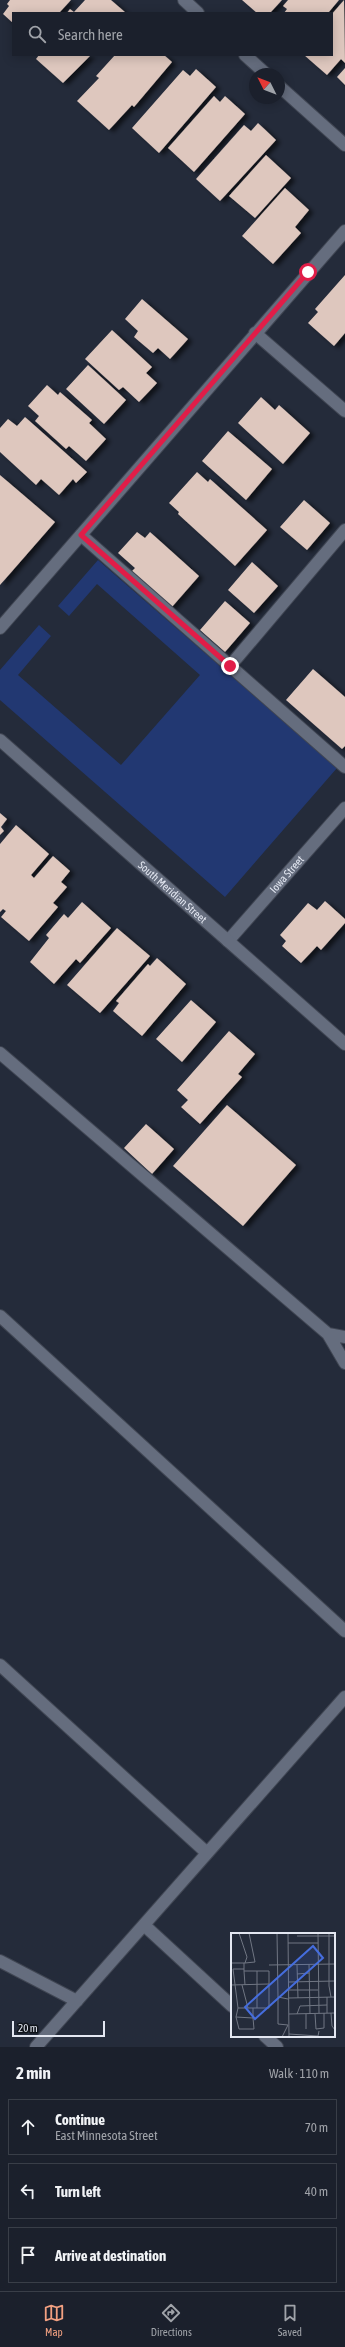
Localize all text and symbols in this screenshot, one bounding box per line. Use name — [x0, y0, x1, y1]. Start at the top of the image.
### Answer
search box — [12, 12, 333, 56]
icon: search — [26, 23, 48, 45]
text: Search here — [58, 26, 123, 43]
north arrow — [249, 68, 285, 104]
route start — [299, 263, 317, 281]
route end — [221, 657, 239, 675]
street label: Iowa Street — [267, 853, 306, 895]
street label: South Meridian Street — [136, 859, 209, 925]
inset map — [231, 1933, 335, 2037]
scale bar — [12, 2019, 105, 2038]
text: 20 m — [18, 2022, 38, 2034]
text: 2 min — [16, 2063, 51, 2083]
text: Walk · 110 m — [269, 2066, 329, 2081]
text: Continue — [55, 2111, 105, 2128]
icon: ahead — [17, 2116, 39, 2138]
text: 70 m — [305, 2120, 328, 2135]
text: East Minnesota Street — [55, 2128, 158, 2143]
icon: left — [17, 2180, 39, 2202]
text: Turn left — [55, 2183, 101, 2200]
text: 40 m — [305, 2184, 328, 2199]
icon: arrive — [17, 2244, 39, 2266]
text: Arrive at destination — [55, 2247, 166, 2264]
tab: Map — [43, 2302, 65, 2338]
tab: Directions — [151, 2302, 192, 2338]
tab: Saved — [278, 2302, 302, 2338]

